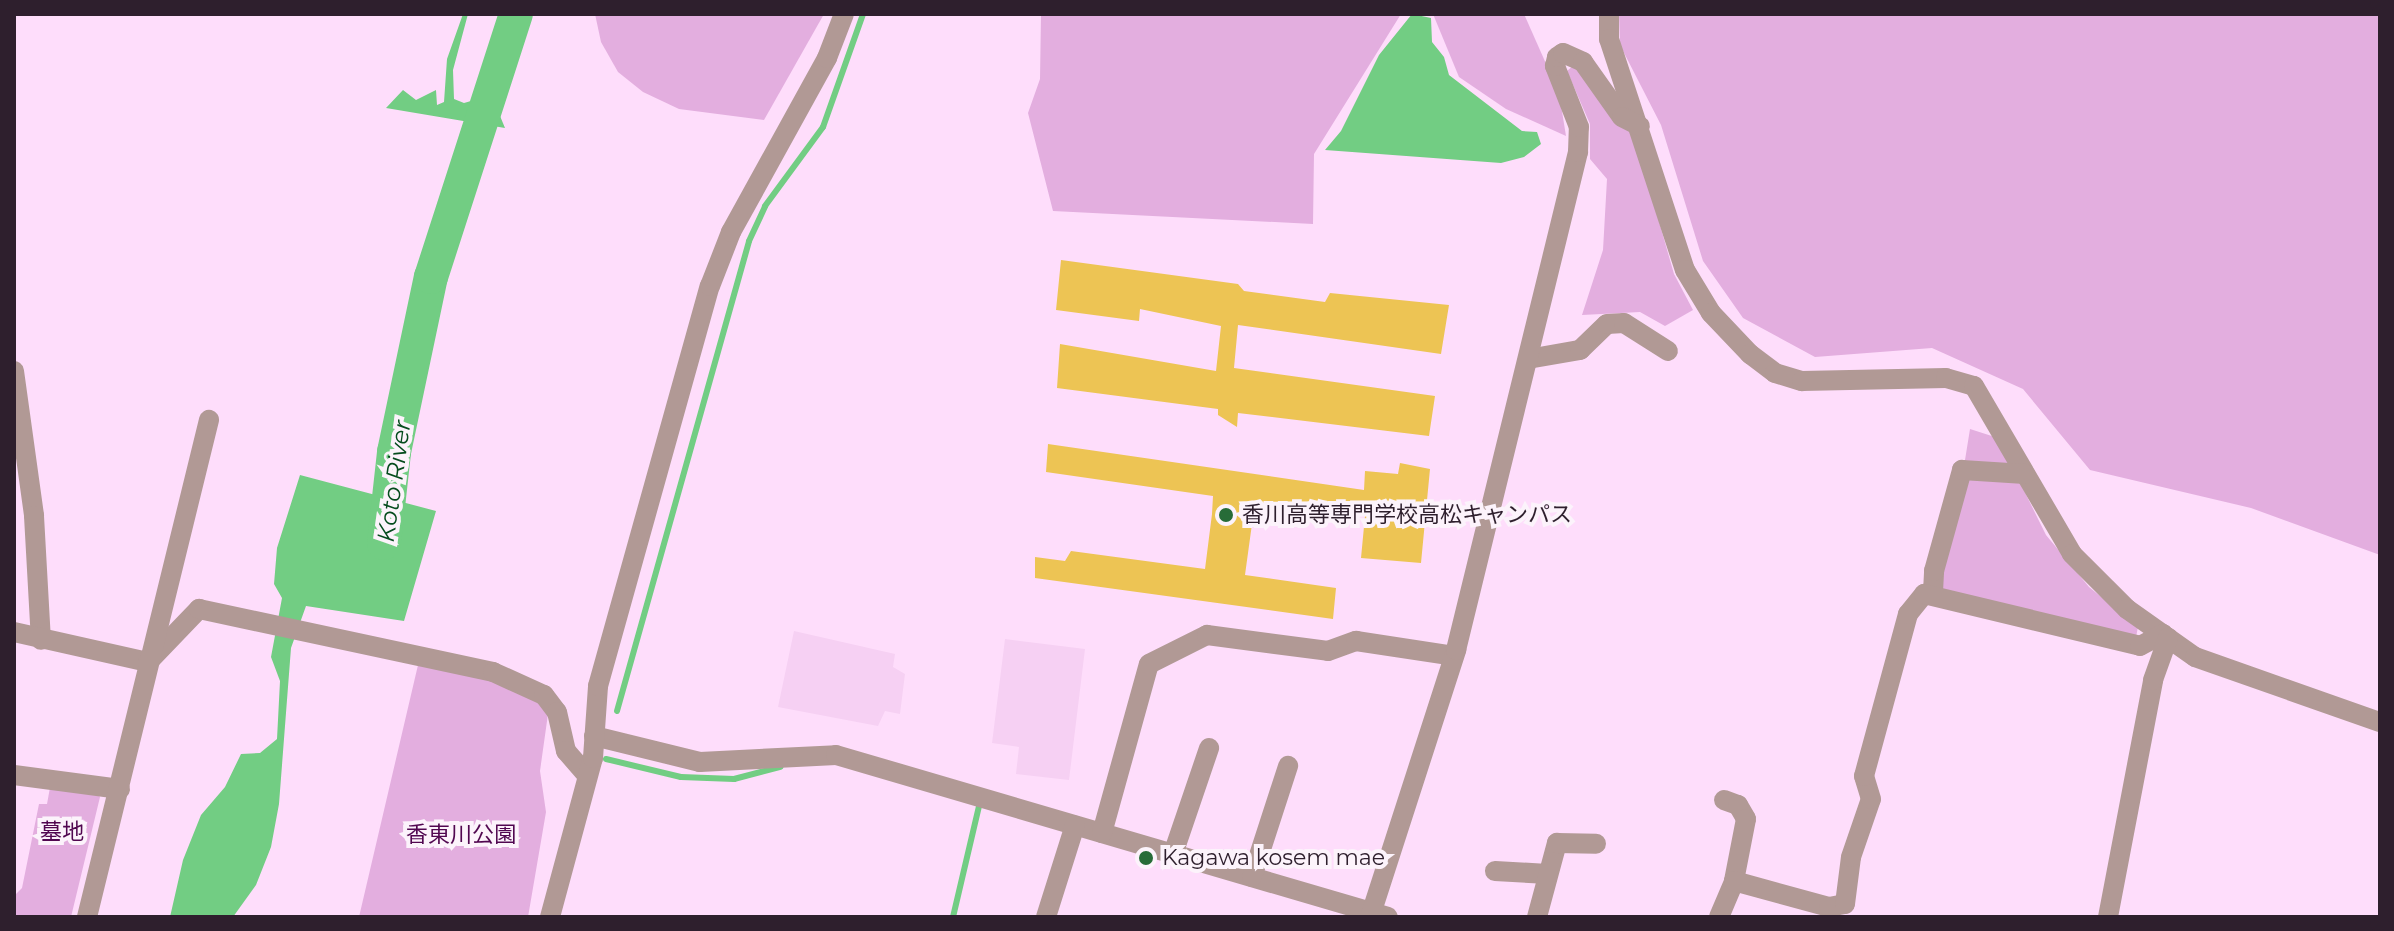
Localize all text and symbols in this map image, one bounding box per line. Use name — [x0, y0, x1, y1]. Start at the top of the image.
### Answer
water label: Koto River — [371, 418, 417, 544]
place label: 香川高等専門学校高松キャンパス — [1242, 502, 1572, 528]
marker: 香川高等専門学校高松キャンパス — [1217, 506, 1235, 524]
park label: 墓地 — [40, 819, 84, 845]
park label: 香東川公園 — [406, 822, 516, 848]
place label: Kagawa kosem mae — [1162, 845, 1385, 871]
marker: Kagawa kosem mae — [1137, 849, 1155, 867]

